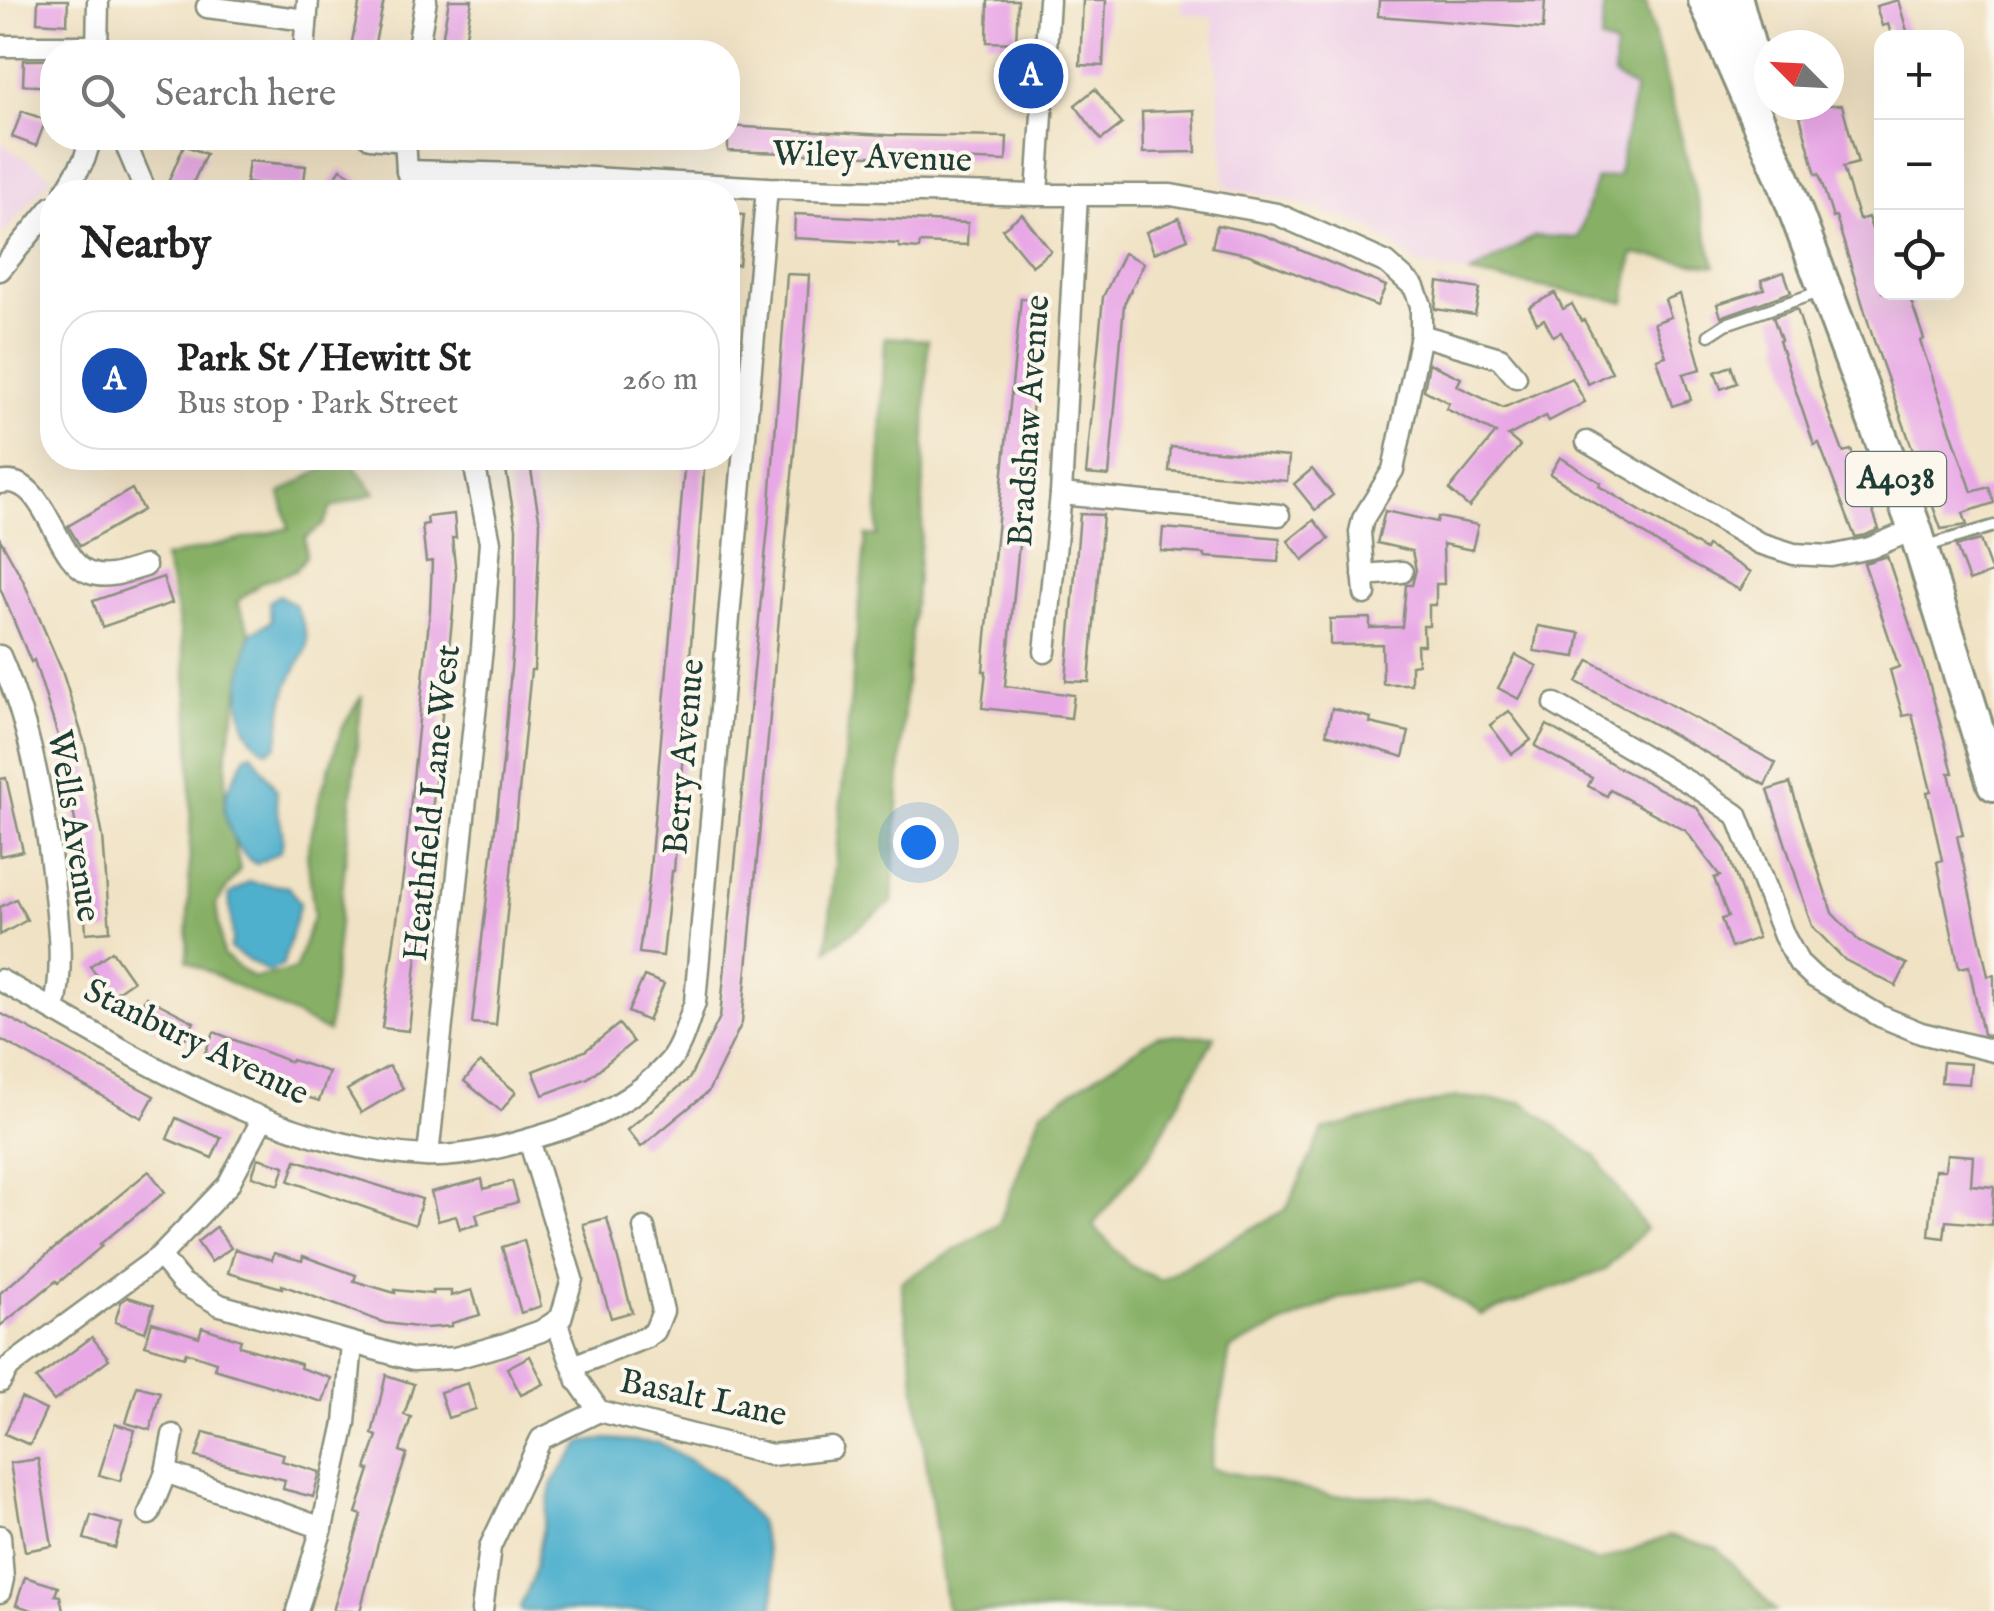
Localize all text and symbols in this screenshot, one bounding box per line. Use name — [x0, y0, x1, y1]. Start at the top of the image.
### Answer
north arrow — [1754, 30, 1844, 120]
map controls — [1874, 30, 1964, 300]
button: + — [1874, 30, 1964, 120]
pin: A — [998, 38, 1064, 114]
search box — [40, 40, 740, 150]
icon: search — [75, 68, 130, 123]
text: Search here — [155, 71, 336, 119]
button: − — [1874, 120, 1964, 210]
street label: Wiley Avenue — [771, 132, 973, 184]
button: locate — [1874, 210, 1964, 300]
text: Nearby — [80, 219, 211, 272]
street label: Bradshaw Avenue — [999, 293, 1061, 549]
text: Park St / Hewitt St — [177, 336, 471, 384]
text: A — [104, 360, 125, 401]
text: 260 m — [622, 360, 698, 401]
text: Bus stop · Park Street — [177, 384, 458, 425]
road number: A4038 — [1846, 452, 1946, 506]
street label: Heathfield Lane West — [394, 643, 472, 963]
street label: Berry Avenue — [654, 657, 716, 857]
street label: Wells Avenue — [36, 727, 110, 925]
your location — [893, 817, 944, 868]
street label: Stanbury Avenue — [76, 969, 316, 1117]
street label: Basalt Lane — [615, 1359, 791, 1439]

